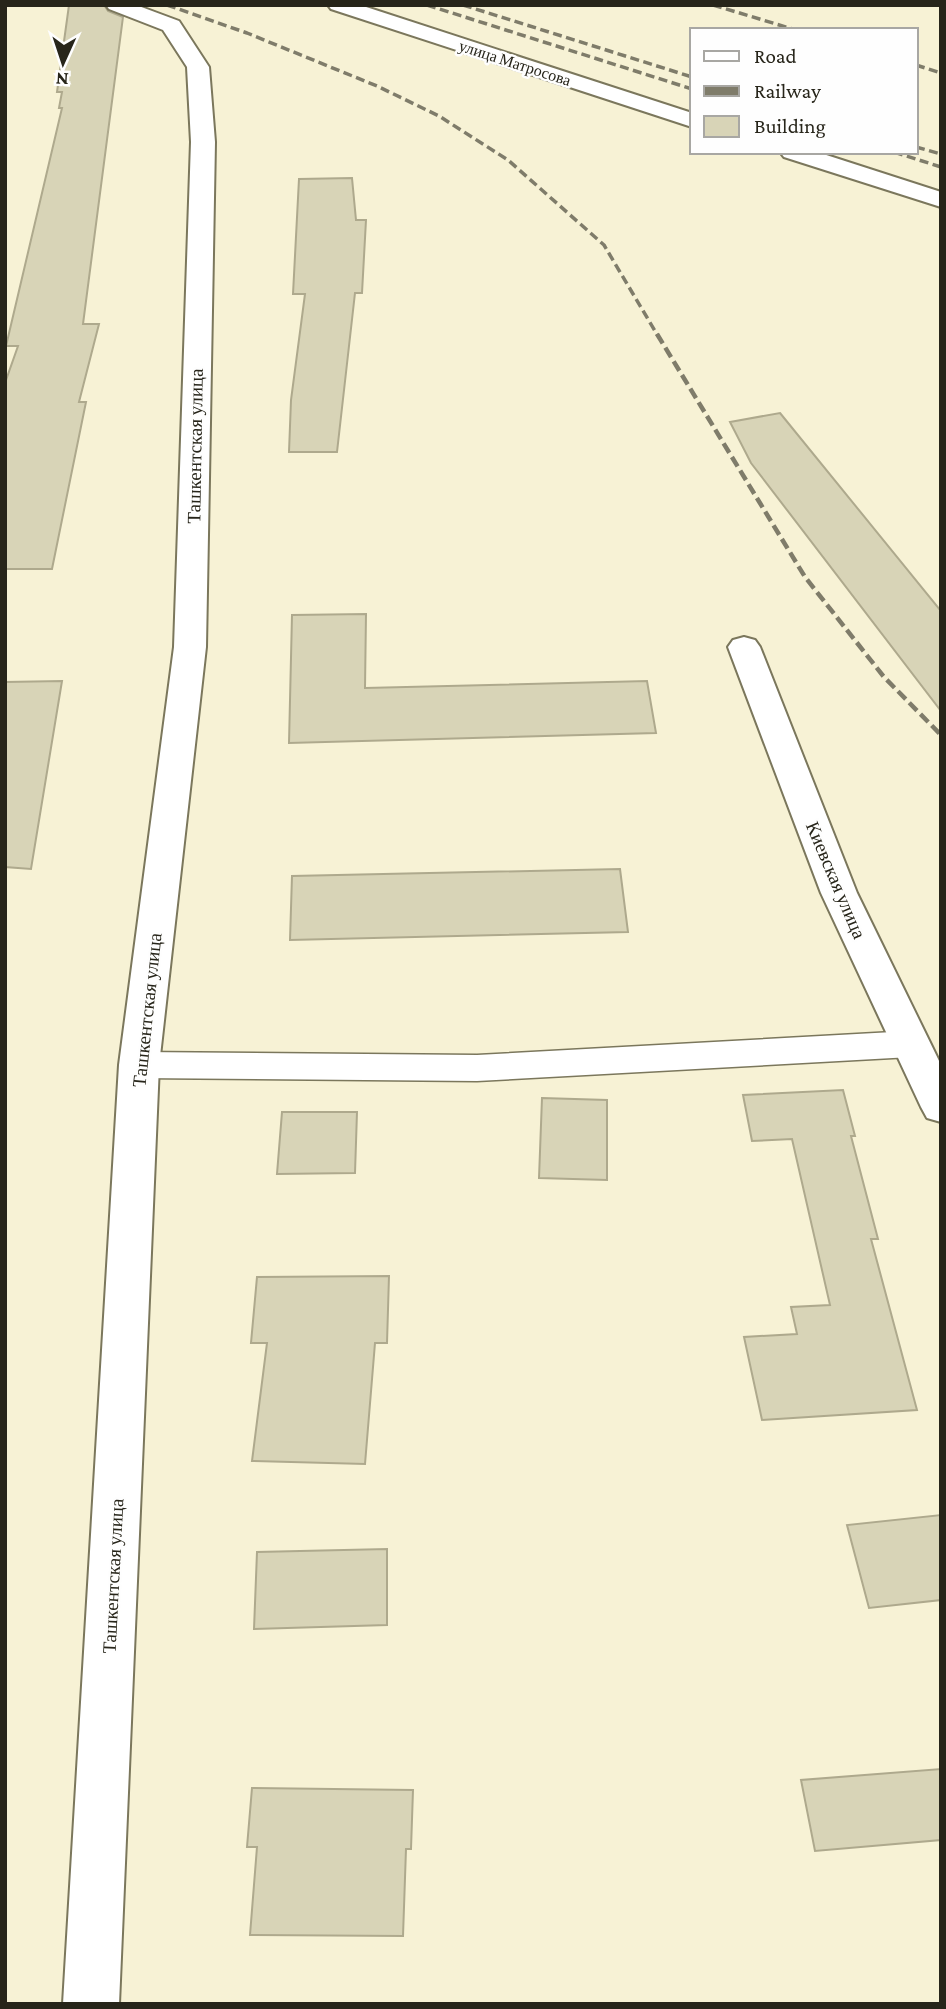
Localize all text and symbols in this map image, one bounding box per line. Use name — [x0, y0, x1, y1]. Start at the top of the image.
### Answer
north arrow — [28, 28, 98, 98]
legend — [690, 28, 918, 154]
street label: улица Матросова — [457, 37, 573, 90]
text: Road — [754, 44, 797, 68]
text: N — [55, 69, 69, 90]
text: Railway — [754, 79, 821, 103]
text: Building — [754, 114, 826, 138]
street label: Ташкентская улица — [183, 368, 207, 524]
street label: Киевская улица — [802, 818, 870, 942]
street label: Ташкентская улица — [128, 931, 166, 1088]
street label: Ташкентская улица — [98, 1497, 128, 1654]

